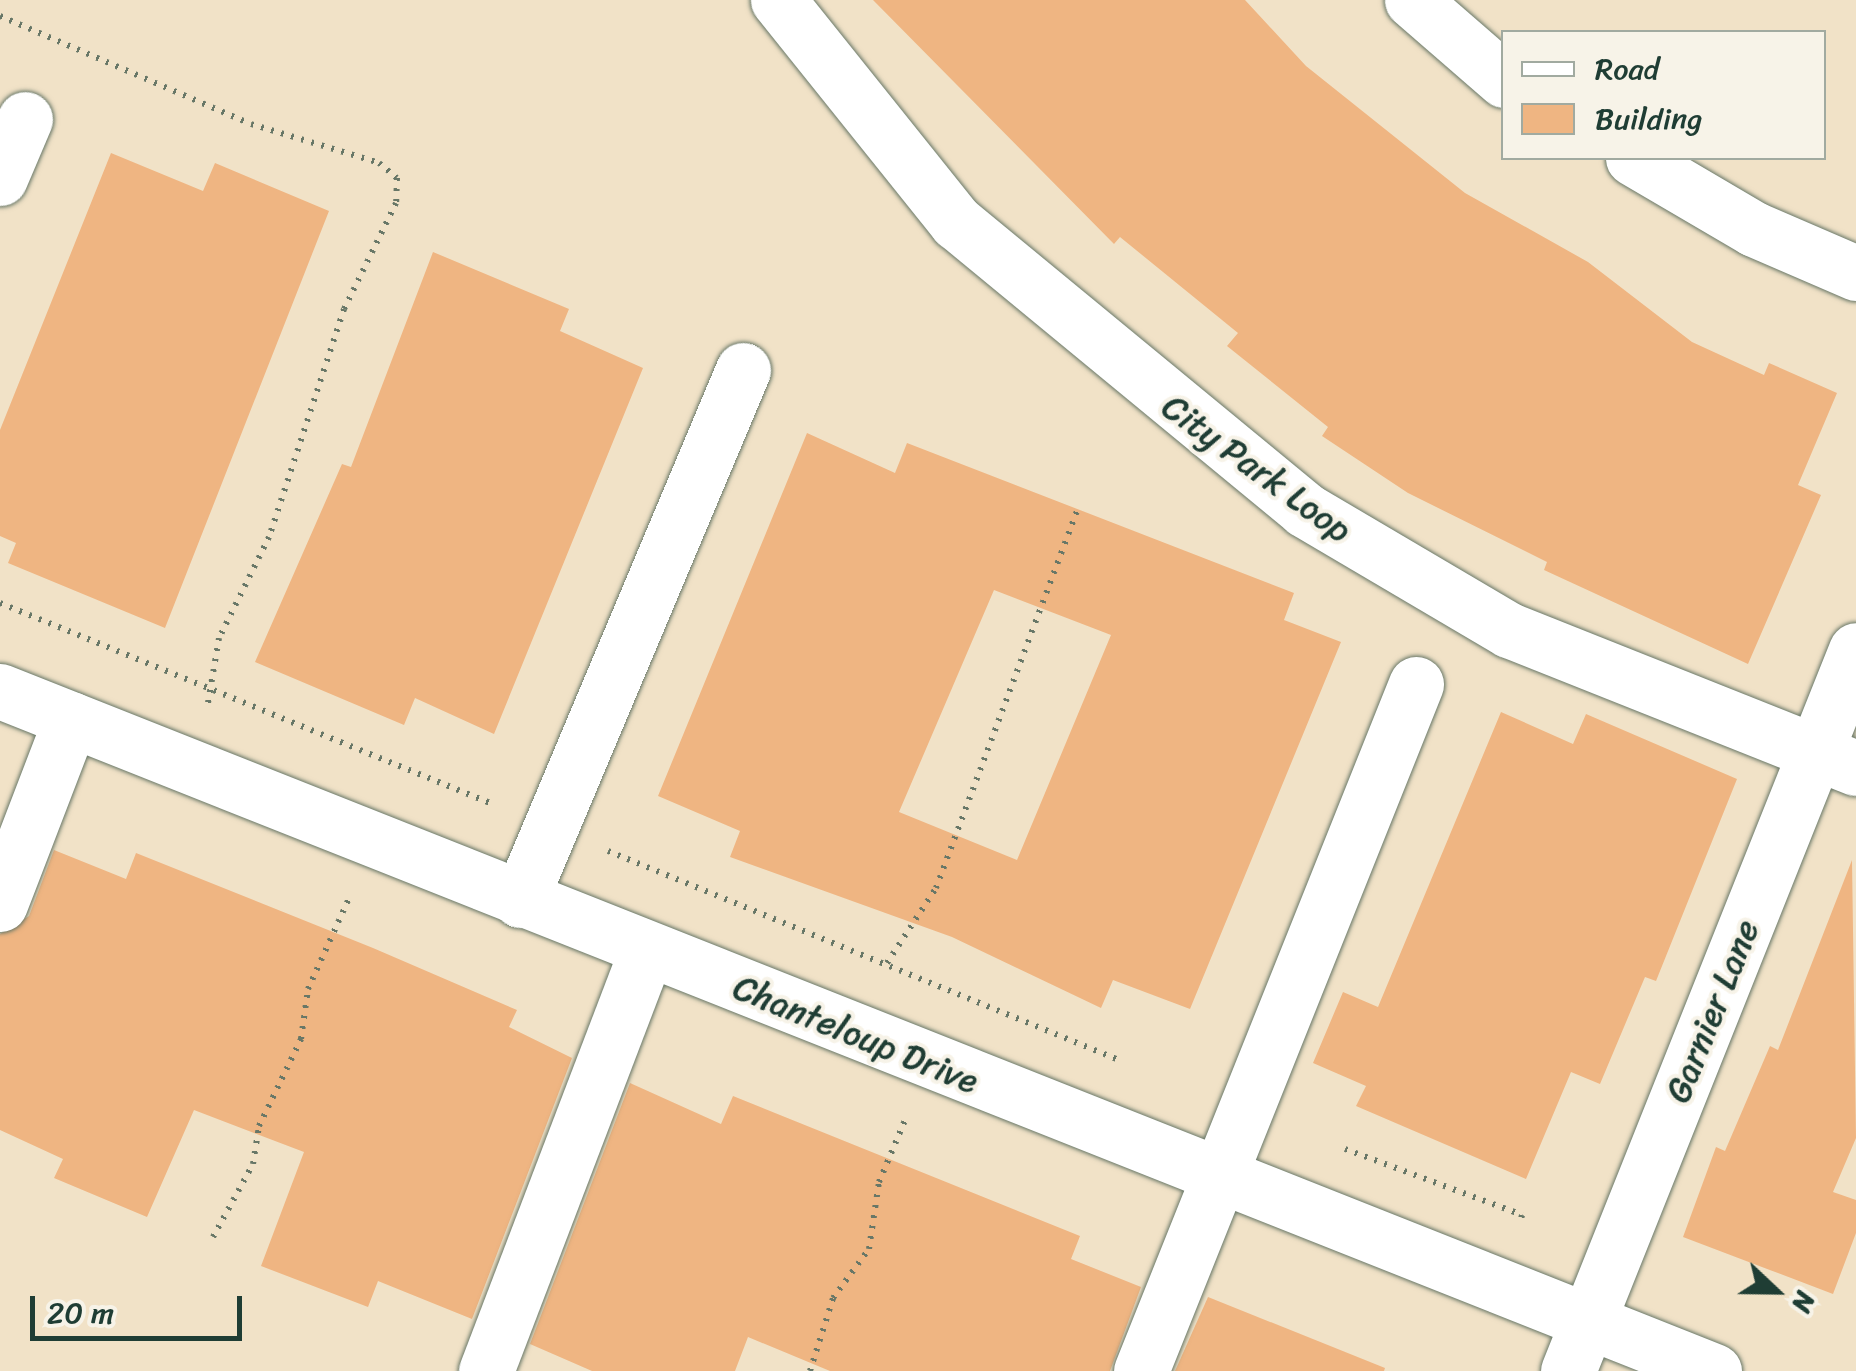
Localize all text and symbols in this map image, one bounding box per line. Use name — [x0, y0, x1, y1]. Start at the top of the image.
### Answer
legend — [1501, 30, 1826, 160]
text: Road — [1595, 42, 1659, 96]
text: Building — [1595, 92, 1702, 146]
street label: City Park Loop — [1154, 385, 1360, 551]
street label: Garnier Lane — [1656, 914, 1768, 1108]
street label: Chanteloup Drive — [727, 966, 985, 1102]
north arrow — [1726, 1241, 1826, 1341]
scale bar — [35, 1276, 248, 1338]
text: N — [1778, 1284, 1831, 1321]
text: 20 m — [47, 1286, 114, 1340]

